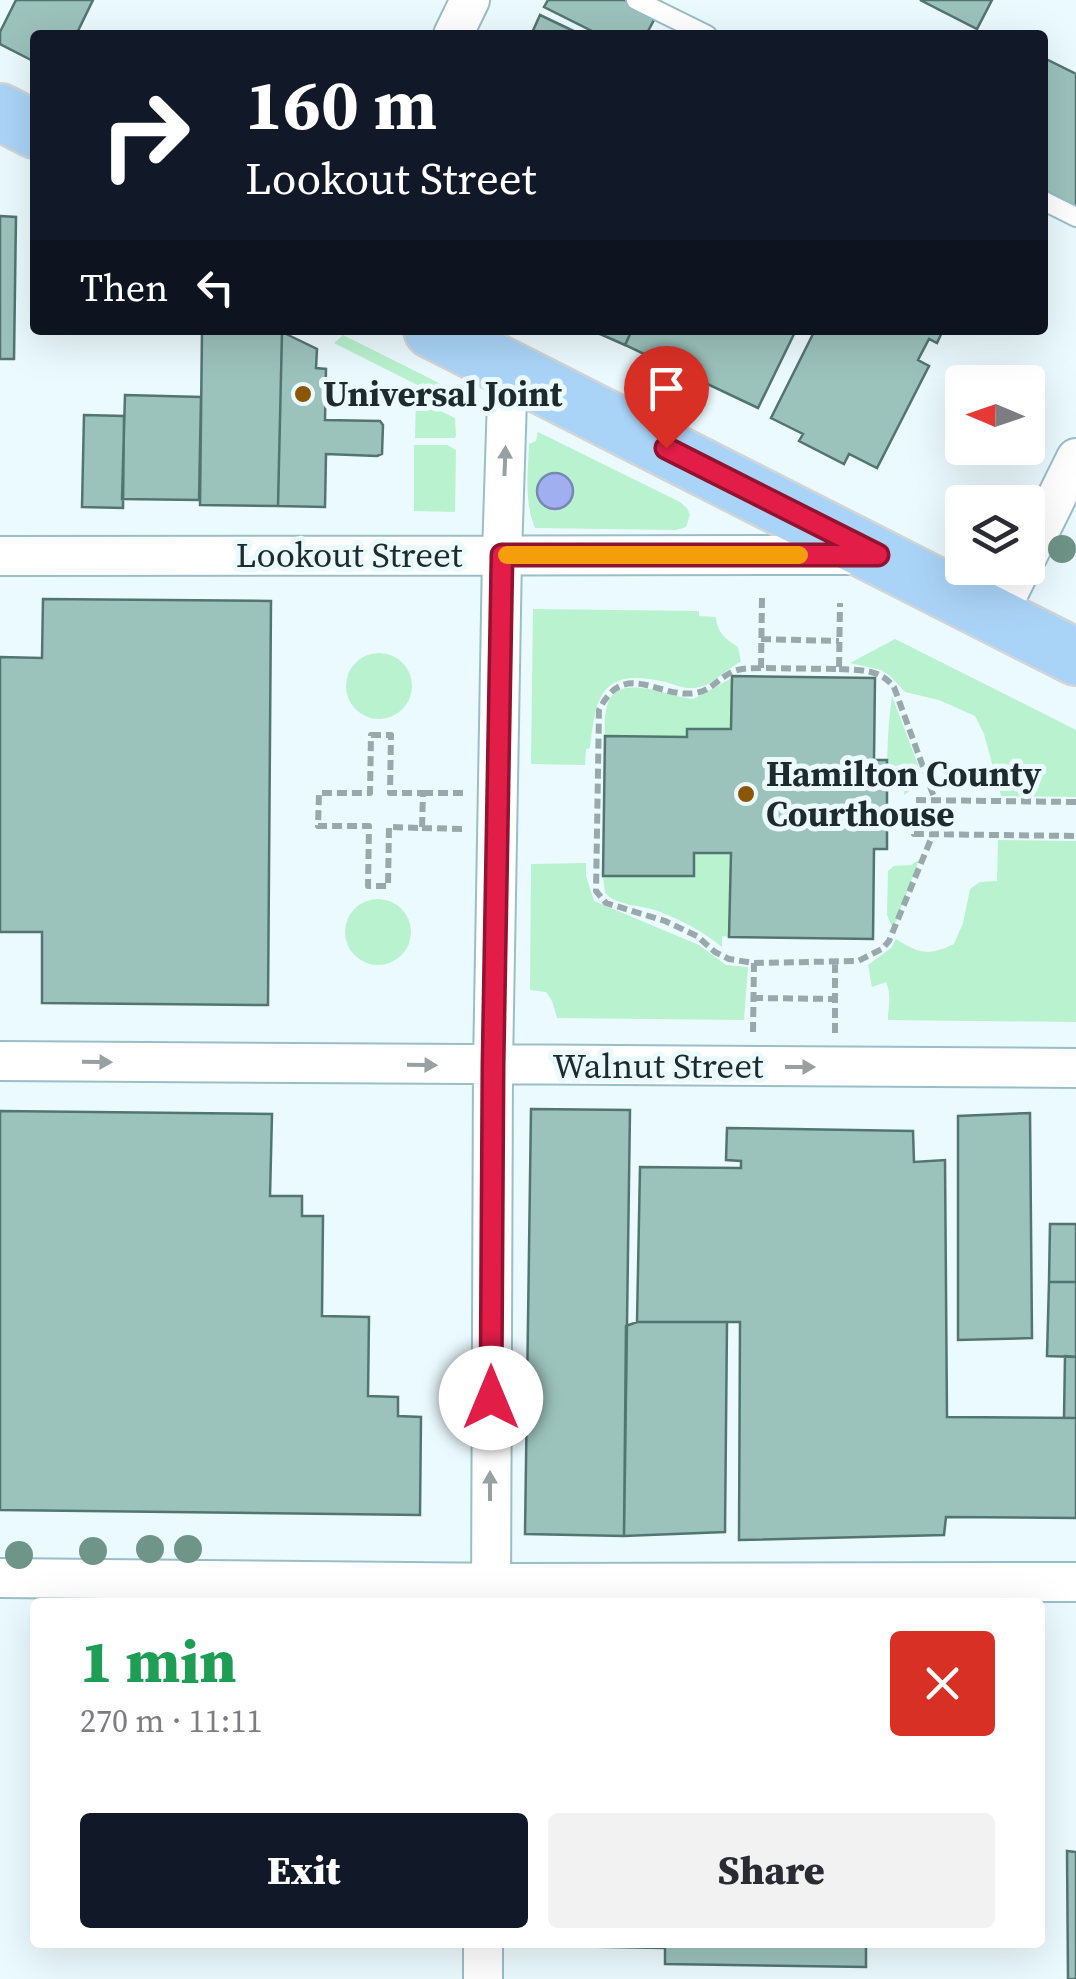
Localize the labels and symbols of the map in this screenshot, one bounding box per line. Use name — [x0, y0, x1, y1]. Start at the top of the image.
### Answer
pin — [624, 346, 709, 449]
north arrow — [945, 365, 1045, 465]
place label: Universal Joint — [323, 370, 563, 418]
marker: Universal Joint — [292, 383, 314, 405]
one-way arrow — [497, 445, 513, 477]
street label: Lookout Street — [236, 531, 463, 579]
place label: Hamilton County Courthouse — [766, 750, 1042, 838]
marker: Hamilton County Courthouse — [735, 783, 757, 805]
street label: Walnut Street — [553, 1042, 764, 1090]
one-way arrow — [82, 1054, 114, 1070]
one-way arrow — [407, 1057, 439, 1073]
one-way arrow — [785, 1059, 817, 1075]
position arrow — [439, 1346, 543, 1450]
one-way arrow — [483, 1469, 499, 1501]

